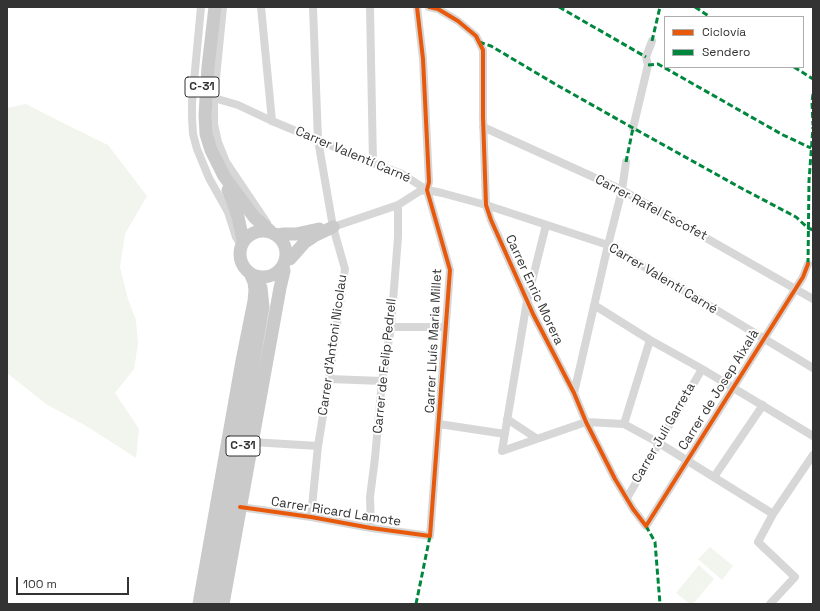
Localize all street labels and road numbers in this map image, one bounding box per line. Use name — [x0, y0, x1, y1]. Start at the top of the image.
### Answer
road number: C-31 — [185, 77, 219, 97]
street label: Carrer Valentí Carné — [293, 124, 413, 186]
street label: Carrer Rafel Escofet — [592, 172, 710, 244]
street label: Carrer Enric Morera — [502, 233, 566, 347]
street label: Carrer Valentí Carné — [606, 240, 720, 318]
street label: Carrer Lluís Maria Millet — [422, 268, 446, 414]
street label: Carrer d'Antoni Nicolau — [315, 274, 351, 416]
street label: Carrer de Felip Pedrell — [370, 298, 400, 434]
street label: Carrer de Josep Aixalà — [675, 327, 763, 453]
street label: Carrer Juli Garreta — [629, 380, 699, 486]
road number: C-31 — [226, 436, 260, 456]
street label: Carrer Ricard Lamote — [270, 494, 402, 530]

